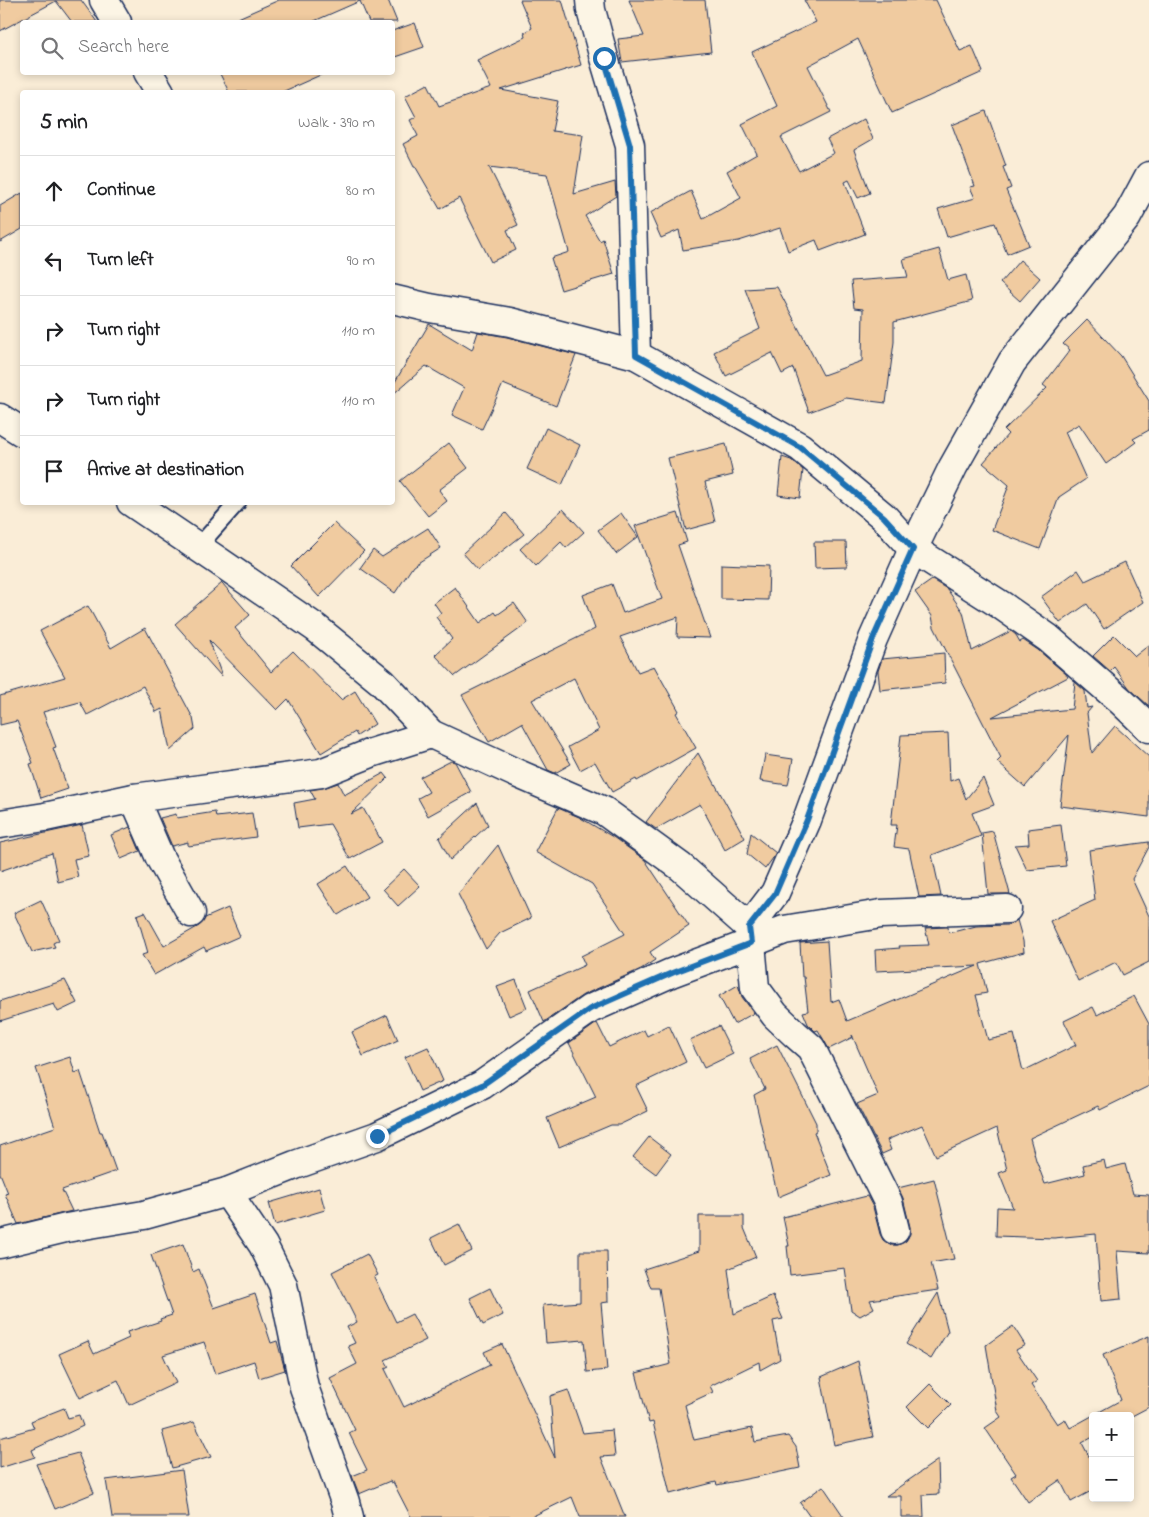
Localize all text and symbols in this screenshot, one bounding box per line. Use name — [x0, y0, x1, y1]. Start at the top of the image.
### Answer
search box — [20, 20, 395, 75]
icon: search — [38, 34, 66, 62]
text: Search here — [78, 34, 169, 61]
route start — [593, 47, 616, 70]
text: 5 min — [40, 108, 88, 138]
text: Walk · 390 m — [298, 111, 375, 135]
icon: ahead — [40, 177, 68, 205]
text: Continue — [87, 177, 155, 204]
text: 80 m — [346, 179, 375, 203]
icon: left — [40, 247, 68, 275]
text: Turn left — [87, 247, 154, 274]
text: 90 m — [347, 249, 375, 273]
icon: right — [40, 317, 68, 345]
text: Turn right — [87, 317, 160, 344]
text: 110 m — [341, 319, 375, 343]
icon: right — [40, 387, 68, 415]
text: Turn right — [87, 387, 160, 414]
text: 110 m — [341, 389, 375, 413]
icon: arrive — [40, 457, 68, 485]
text: Arrive at destination — [87, 457, 244, 484]
route end — [366, 1125, 389, 1148]
map controls — [1089, 1412, 1134, 1502]
button: + — [1089, 1412, 1134, 1457]
button: − — [1089, 1457, 1134, 1502]

